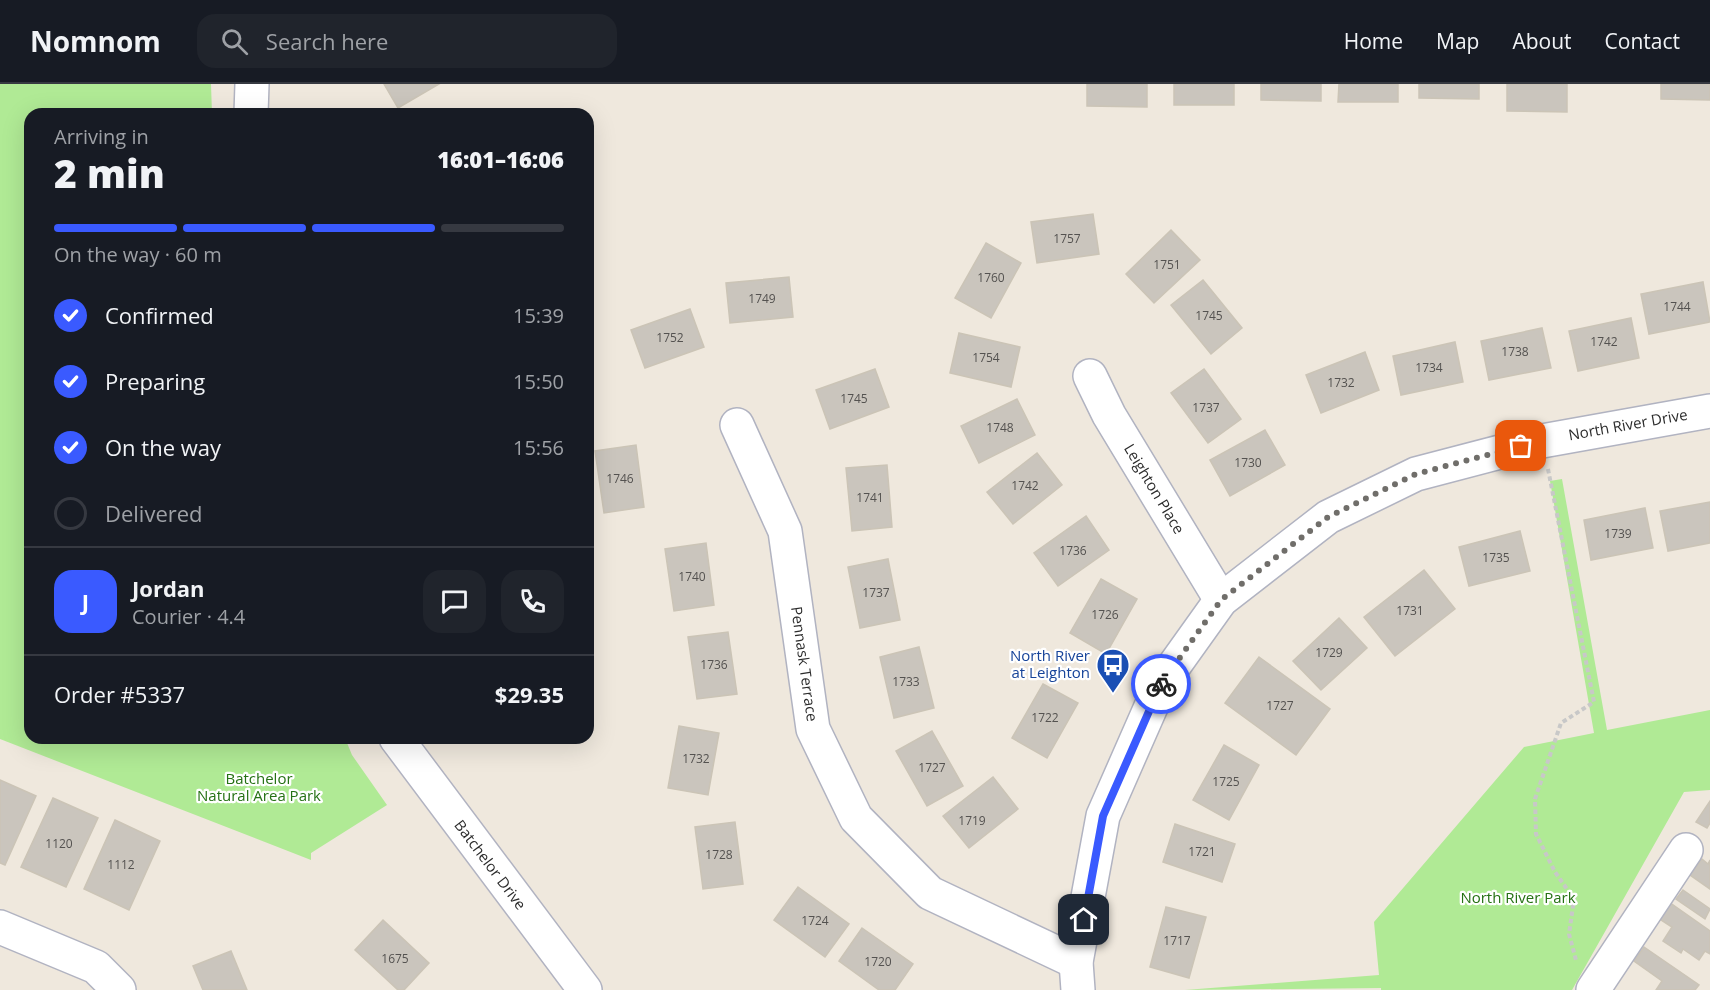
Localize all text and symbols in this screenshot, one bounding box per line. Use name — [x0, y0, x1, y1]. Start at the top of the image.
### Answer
search box — [197, 14, 617, 68]
text: Nomnom — [30, 22, 161, 60]
icon: search — [218, 25, 251, 58]
text: Search here — [266, 26, 388, 56]
text: Home — [1344, 27, 1403, 55]
text: Map — [1436, 27, 1479, 55]
text: About — [1512, 27, 1572, 55]
text: Contact — [1605, 27, 1680, 55]
text: Arriving in — [54, 123, 149, 150]
text: 16:01–16:06 — [437, 144, 564, 174]
text: 2 min — [54, 146, 165, 199]
house number: 1757 — [1053, 230, 1081, 247]
text: On the way · 60 m — [54, 241, 222, 268]
house number: 1751 — [1153, 256, 1181, 273]
house number: 1760 — [977, 269, 1005, 286]
house number: 1749 — [748, 290, 776, 307]
house number: 1744 — [1663, 298, 1691, 315]
icon: check — [54, 299, 87, 332]
text: Confirmed — [105, 300, 214, 330]
text: 15:39 — [513, 302, 564, 329]
house number: 1745 — [1195, 307, 1223, 324]
house number: 1752 — [656, 329, 684, 346]
house number: 1742 — [1590, 333, 1618, 350]
house number: 1738 — [1501, 343, 1529, 360]
house number: 1754 — [972, 349, 1000, 366]
house number: 1734 — [1415, 359, 1443, 376]
icon: check — [54, 365, 87, 398]
text: Preparing — [105, 366, 205, 396]
text: 15:50 — [513, 368, 564, 395]
house number: 1732 — [1327, 374, 1355, 391]
house number: 1745 — [840, 390, 868, 407]
house number: 1737 — [1192, 399, 1220, 416]
street label: North River Drive — [1567, 404, 1689, 444]
house number: 1748 — [986, 419, 1014, 436]
pin — [1495, 420, 1546, 471]
icon: bag — [1504, 429, 1537, 462]
icon: check — [54, 431, 87, 464]
text: On the way — [105, 432, 221, 462]
text: 15:56 — [513, 434, 564, 461]
street label: Leighton Place — [1120, 440, 1190, 537]
house number: 1730 — [1234, 454, 1262, 471]
house number: 1746 — [606, 470, 634, 487]
house number: 1742 — [1011, 477, 1039, 494]
house number: 1741 — [856, 489, 884, 506]
text: Delivered — [105, 498, 203, 528]
house number: 1739 — [1604, 525, 1632, 542]
house number: 1736 — [1059, 542, 1087, 559]
house number: 1735 — [1482, 549, 1510, 566]
house number: 1740 — [678, 568, 706, 585]
button: chat — [423, 570, 486, 633]
button: phone — [501, 570, 564, 633]
text: Jordan — [132, 573, 205, 603]
house number: 1737 — [862, 584, 890, 601]
text: J — [82, 586, 89, 616]
house number: 1731 — [1396, 602, 1424, 619]
text: Courier · 4.4 — [132, 603, 245, 630]
street label: Pennask Terrace — [787, 605, 823, 723]
house number: 1726 — [1091, 606, 1119, 623]
house number: 1729 — [1315, 644, 1343, 661]
place label: North River at Leighton — [1010, 645, 1090, 682]
bus stop icon: North River at Leighton — [1095, 647, 1131, 694]
courier — [1131, 654, 1191, 714]
house number: 1736 — [700, 656, 728, 673]
icon: bike — [1145, 668, 1178, 701]
house number: 1733 — [892, 673, 920, 690]
text: Order #5337 — [54, 679, 185, 709]
text: $29.35 — [495, 679, 564, 709]
house number: 1727 — [1266, 697, 1294, 714]
house number: 1722 — [1031, 709, 1059, 726]
house number: 1732 — [682, 750, 710, 767]
house number: 1727 — [918, 759, 946, 776]
park label: Batchelor Natural Area Park — [197, 768, 321, 805]
house number: 1725 — [1212, 773, 1240, 790]
house number: 1719 — [958, 812, 986, 829]
street label: Batchelor Drive — [450, 815, 531, 913]
house number: 1120 — [45, 835, 73, 852]
house number: 1721 — [1188, 843, 1216, 860]
house number: 1728 — [705, 846, 733, 863]
house number: 1112 — [107, 856, 135, 873]
park label: North River Park — [1460, 887, 1576, 907]
pin — [1058, 894, 1109, 945]
icon: home — [1067, 903, 1100, 936]
house number: 1724 — [801, 912, 829, 929]
house number: 1717 — [1163, 932, 1191, 949]
house number: 1675 — [381, 950, 409, 967]
house number: 1720 — [864, 953, 892, 970]

